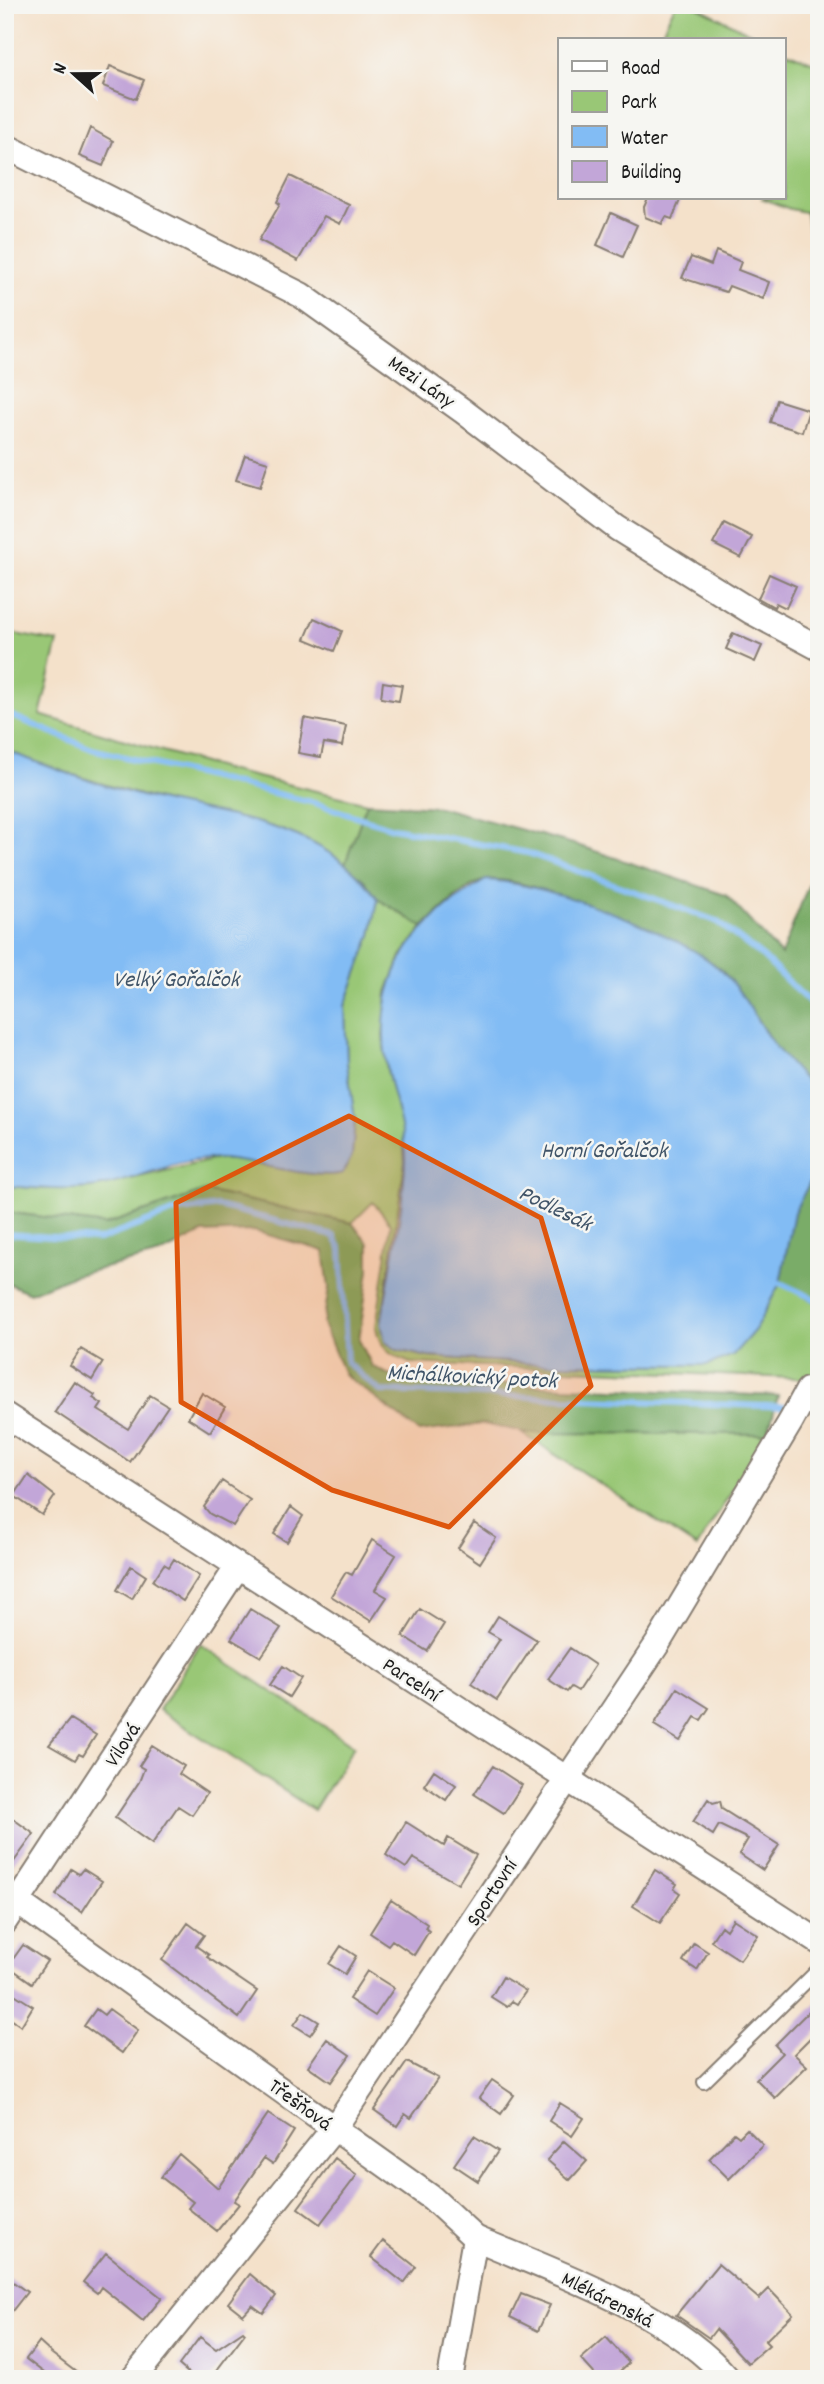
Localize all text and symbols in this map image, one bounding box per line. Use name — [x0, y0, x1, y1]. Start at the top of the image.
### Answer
north arrow — [38, 38, 108, 108]
legend — [558, 38, 786, 200]
text: Road — [621, 55, 660, 85]
text: N — [47, 60, 76, 78]
text: Park — [621, 89, 657, 119]
text: Water — [621, 125, 668, 155]
text: Building — [621, 159, 681, 189]
street label: Mezi Lány — [381, 350, 460, 418]
water label: Velký Gořalčok — [113, 965, 242, 998]
water label: Horní Gořalčok — [541, 1136, 670, 1169]
water label: Podlesák — [512, 1178, 599, 1243]
water label: Michálkovický potok — [386, 1358, 560, 1400]
street label: Parcelní — [376, 1652, 447, 1713]
street label: Vilová — [99, 1717, 150, 1774]
street label: Sportovní — [460, 1852, 528, 1933]
street label: Třešňová — [261, 2073, 338, 2140]
street label: Mlékárenská — [555, 2266, 659, 2338]

